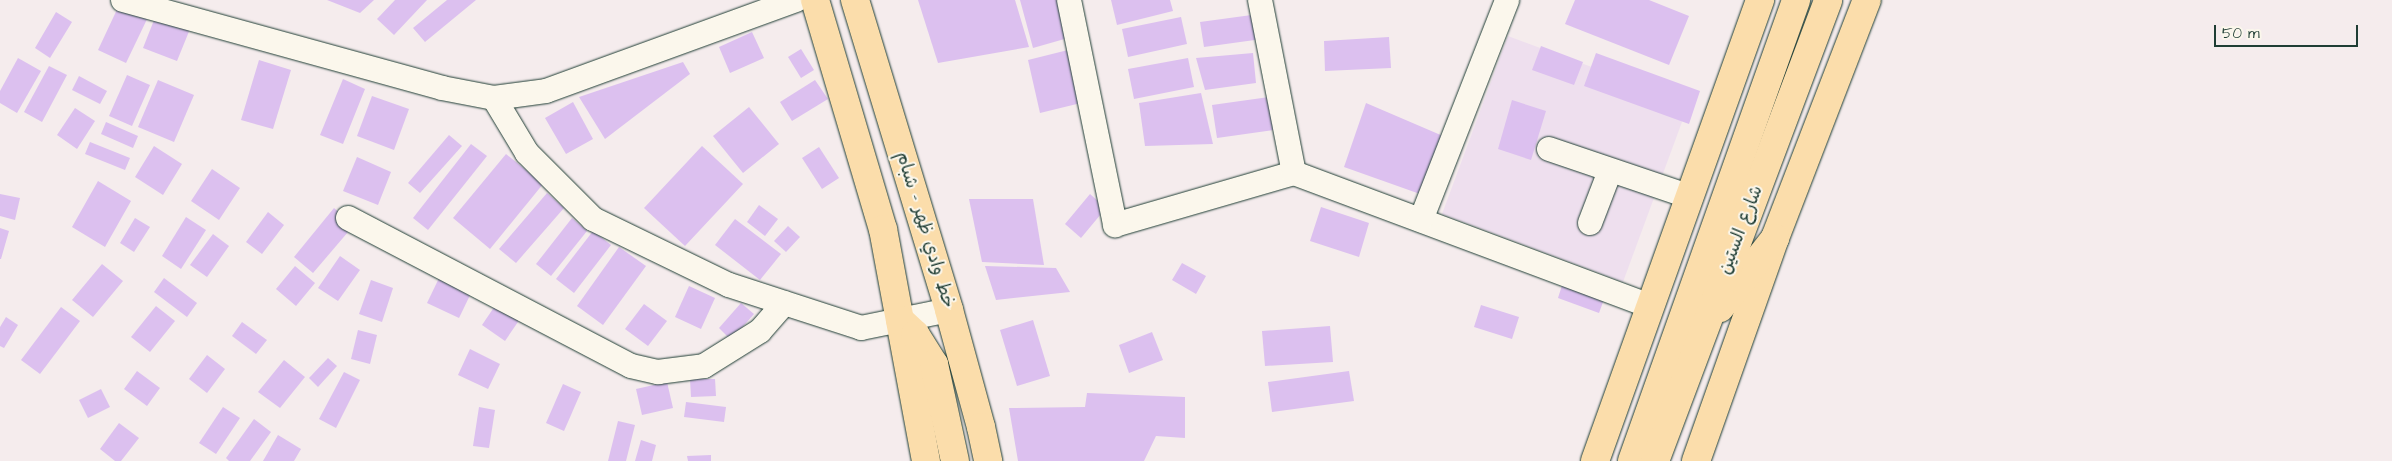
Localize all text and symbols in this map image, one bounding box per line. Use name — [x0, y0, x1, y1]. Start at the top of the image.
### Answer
scale bar — [2217, 15, 2361, 47]
text: 50 m — [2222, 23, 2260, 44]
street label: خط وادي ظهر - شبام — [891, 149, 959, 311]
street label: شارع الستين — [1714, 183, 1768, 277]

